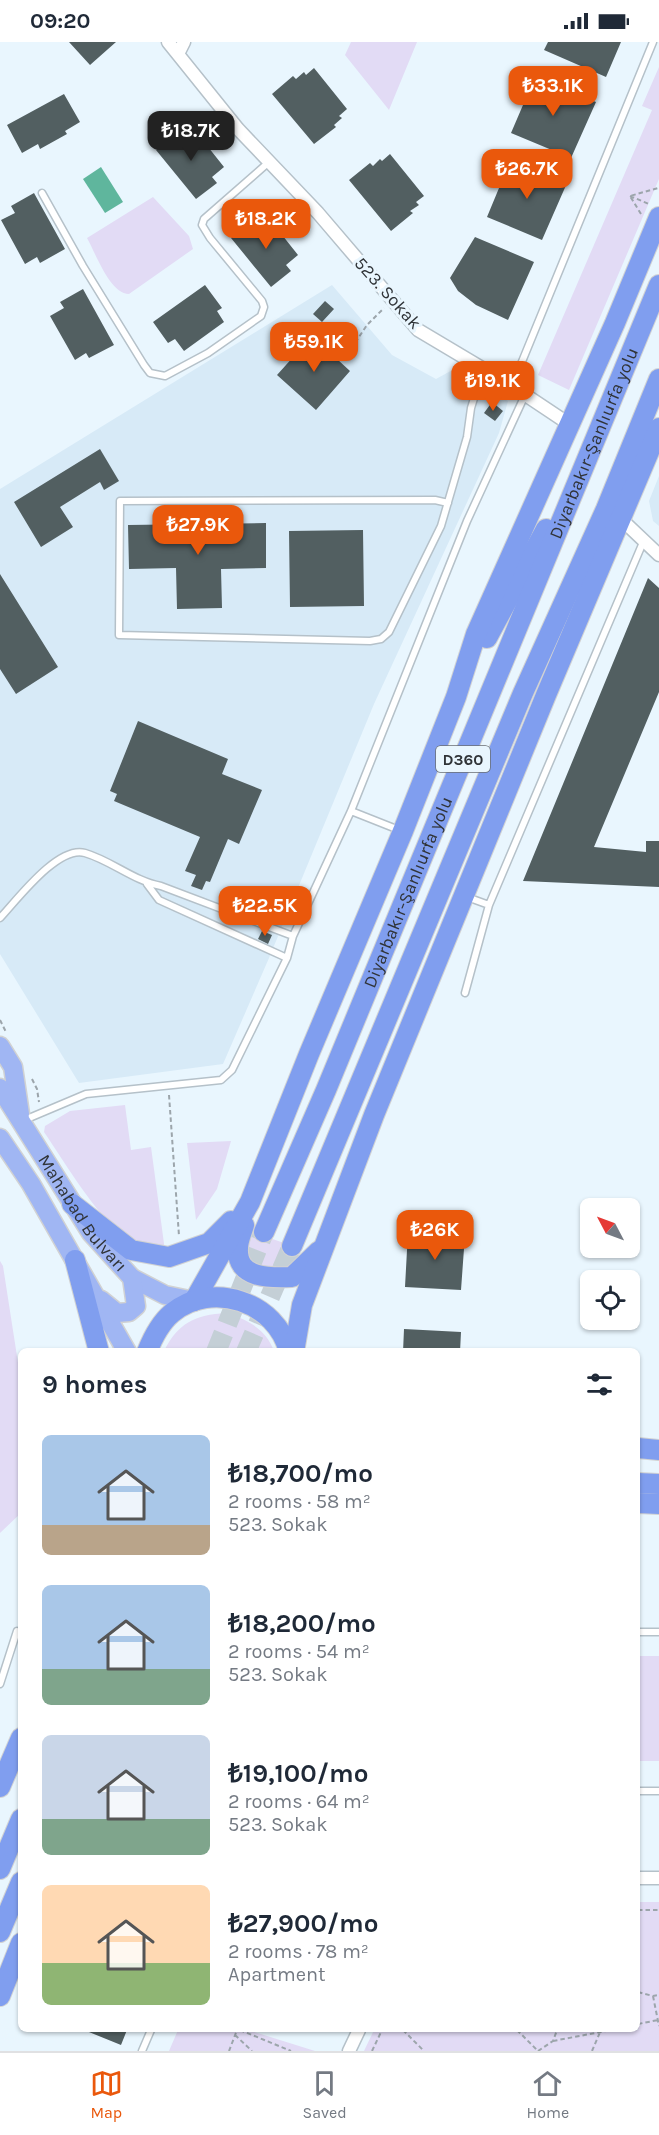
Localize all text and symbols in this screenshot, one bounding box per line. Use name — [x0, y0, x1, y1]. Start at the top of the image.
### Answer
text: 09:20 — [30, 8, 91, 34]
pin: ₺33.1K — [504, 66, 602, 117]
text: ₺33.1K — [523, 74, 583, 97]
pin: ₺18.7K — [142, 111, 240, 162]
text: ₺18.7K — [162, 119, 220, 142]
pin: ₺26.7K — [478, 149, 576, 200]
text: ₺26.7K — [495, 157, 559, 180]
pin: ₺18.2K — [217, 199, 315, 250]
text: ₺18.2K — [236, 207, 296, 230]
street label: 523. Sokak — [350, 252, 426, 334]
pin: ₺59.1K — [265, 322, 363, 373]
text: ₺59.1K — [284, 330, 344, 353]
street label: Diyarbakır-Şanlıurfa yolu — [544, 344, 643, 542]
pin: ₺19.1K — [444, 361, 542, 412]
text: ₺19.1K — [465, 369, 521, 392]
pin: ₺27.9K — [149, 505, 247, 556]
text: ₺27.9K — [166, 513, 230, 536]
road number: D360 — [436, 746, 490, 772]
street label: Diyarbakır-Şanlıurfa yolu — [358, 793, 457, 991]
pin: ₺22.5K — [216, 886, 314, 937]
text: ₺22.5K — [233, 894, 297, 917]
street label: Mahabad Bulvarı — [33, 1150, 132, 1276]
north arrow — [580, 1198, 640, 1258]
map controls — [580, 1198, 640, 1330]
pin: ₺26K — [399, 1210, 471, 1261]
text: ₺26K — [411, 1218, 459, 1241]
button: locate — [580, 1270, 640, 1330]
icon: filters — [583, 1368, 616, 1401]
text: 9 homes — [42, 1369, 148, 1400]
text: ₺18,700/mo — [228, 1458, 373, 1489]
icon: home — [90, 1459, 162, 1531]
text: 2 rooms · 58 m² — [228, 1490, 371, 1513]
text: 523. Sokak — [228, 1513, 328, 1536]
text: ₺18,200/mo — [228, 1608, 376, 1639]
icon: home — [90, 1609, 162, 1681]
text: 2 rooms · 54 m² — [228, 1640, 370, 1663]
text: 523. Sokak — [228, 1663, 328, 1686]
text: ₺19,100/mo — [228, 1758, 368, 1789]
icon: home — [90, 1759, 162, 1831]
text: 2 rooms · 64 m² — [228, 1790, 370, 1813]
text: 523. Sokak — [228, 1813, 328, 1836]
text: ₺27,900/mo — [228, 1908, 379, 1939]
icon: home — [90, 1909, 162, 1981]
text: 2 rooms · 78 m² — [228, 1940, 369, 1963]
text: Apartment — [228, 1963, 326, 1986]
tab: Map — [90, 2067, 123, 2122]
tab: Saved — [303, 2067, 347, 2122]
tab: Home — [527, 2067, 569, 2122]

